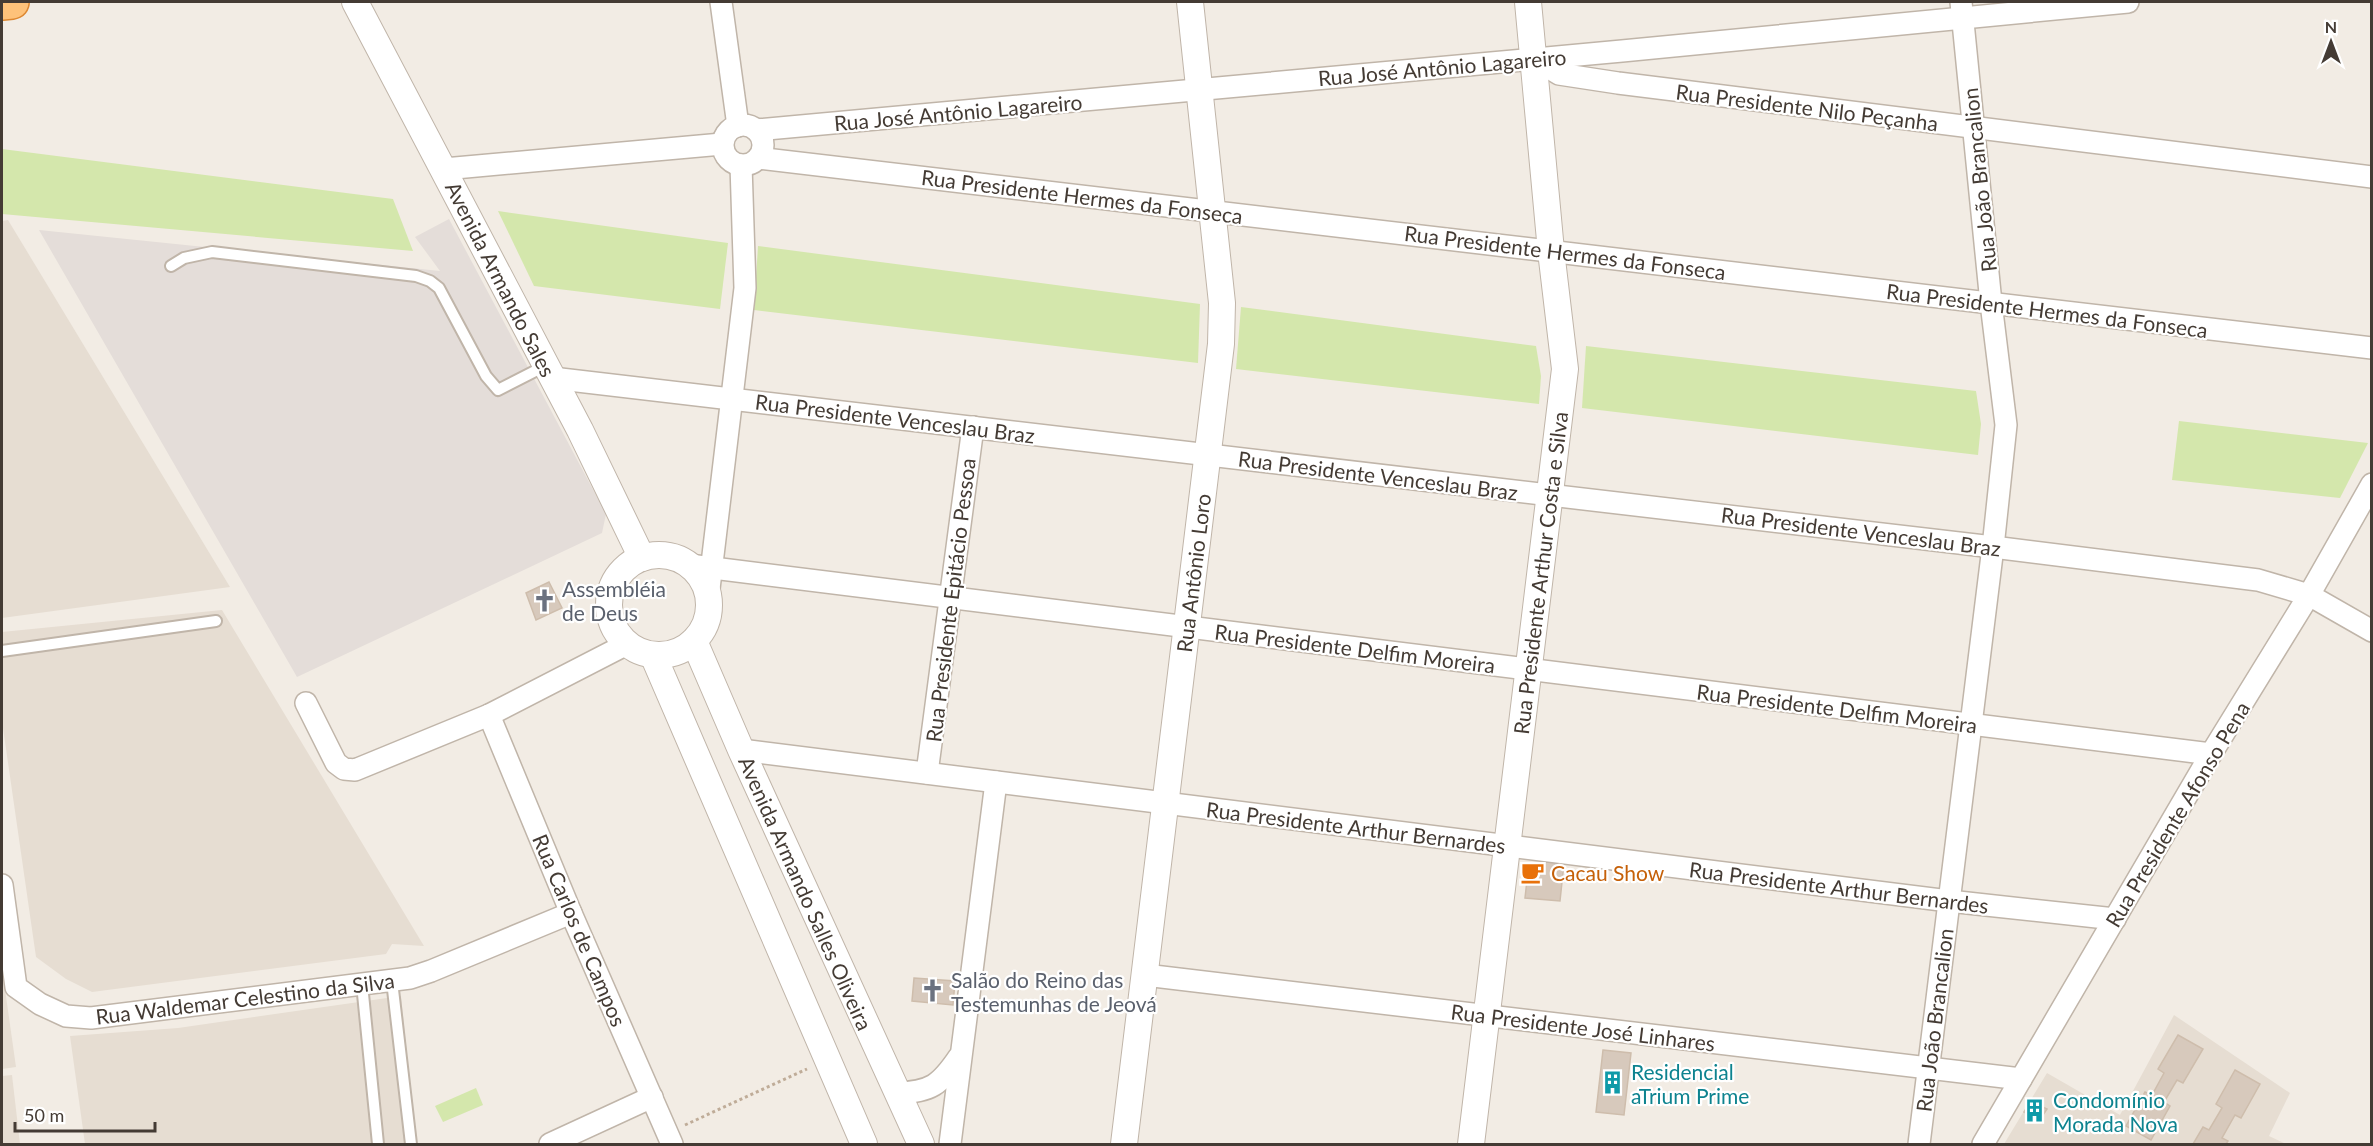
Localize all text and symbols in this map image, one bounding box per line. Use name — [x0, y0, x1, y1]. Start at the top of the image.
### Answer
north arrow — [2301, 12, 2361, 72]
text: N — [2325, 17, 2337, 36]
street label: Rua José Antônio Lagareiro — [1317, 44, 1567, 90]
street label: Rua Presidente Nilo Peçanha — [1674, 78, 1940, 136]
street label: Rua João Brancalion — [1957, 87, 2001, 273]
street label: Rua José Antônio Lagareiro — [833, 89, 1083, 135]
street label: Rua Presidente Hermes da Fonseca — [920, 164, 1244, 228]
street label: Avenida Armando Sales — [441, 177, 561, 381]
street label: Rua Presidente Hermes da Fonseca — [1403, 220, 1727, 284]
street label: Rua Presidente Hermes da Fonseca — [1885, 278, 2209, 342]
street label: Rua Presidente Venceslau Braz — [754, 388, 1036, 448]
street label: Rua Presidente Arthur Costa e Silva — [1508, 410, 1572, 736]
street label: Rua Presidente Venceslau Braz — [1237, 445, 1519, 505]
street label: Rua Presidente Epitácio Pessoa — [920, 456, 980, 744]
street label: Rua Antônio Loro — [1171, 492, 1215, 654]
street label: Rua Presidente Venceslau Braz — [1720, 501, 2002, 561]
place label: Assembléia de Deus — [562, 576, 666, 625]
church icon: Assembléia de Deus — [531, 587, 557, 613]
street label: Rua Presidente Delfim Moreira — [1213, 618, 1497, 678]
street label: Rua Presidente Delfim Moreira — [1695, 678, 1979, 738]
street label: Rua Presidente Afonso Pena — [2100, 697, 2254, 931]
street label: Avenida Armando Salles Oliveira — [734, 752, 878, 1034]
street label: Rua Presidente Arthur Bernardes — [1205, 796, 1507, 858]
street label: Rua Carlos de Campos — [528, 830, 632, 1030]
street label: Rua Presidente Arthur Bernardes — [1688, 856, 1990, 918]
cafe icon: Cacau Show — [1520, 859, 1546, 885]
place label: Cacau Show — [1551, 860, 1665, 885]
street label: Rua João Brancalion — [1910, 927, 1958, 1113]
street label: Rua Waldemar Celestino da Silva — [94, 967, 396, 1029]
place label: Salão do Reino das Testemunhas de Jeová — [951, 967, 1157, 1016]
church icon: Salão do Reino das Testemunhas de Jeová — [920, 978, 946, 1004]
street label: Rua Presidente José Linhares — [1450, 998, 1716, 1056]
place label: Residencial aTrium Prime — [1631, 1059, 1749, 1108]
building icon: Residencial aTrium Prime — [1600, 1070, 1626, 1096]
place label: Condomínio Morada Nova — [2053, 1087, 2178, 1136]
scale bar — [15, 1095, 154, 1133]
building icon: Condomínio Morada Nova — [2022, 1098, 2048, 1124]
text: 50 m — [24, 1104, 64, 1126]

